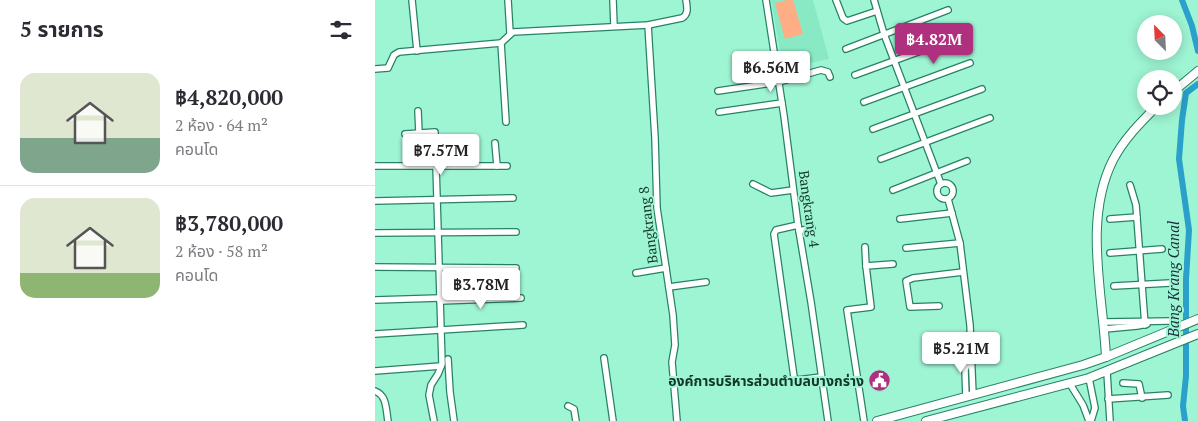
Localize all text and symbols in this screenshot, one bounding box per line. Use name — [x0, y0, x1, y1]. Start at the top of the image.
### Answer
text: 5 รายการ — [20, 15, 104, 43]
north arrow — [1137, 15, 1183, 60]
map controls — [1137, 15, 1182, 115]
icon: filters — [327, 16, 355, 44]
pin: ฿4.82M — [893, 22, 975, 65]
text: ฿4.82M — [906, 28, 962, 50]
pin: ฿6.56M — [730, 51, 812, 93]
text: ฿6.56M — [743, 56, 799, 78]
button: locate — [1137, 70, 1182, 115]
text: ฿4,820,000 — [175, 83, 283, 111]
icon: home — [60, 93, 120, 153]
text: 2 ห้อง · 64 m² — [175, 114, 268, 136]
pin: ฿7.57M — [400, 134, 482, 176]
text: คอนโด — [175, 138, 218, 160]
text: ฿7.57M — [413, 139, 469, 161]
street label: Bangkrang 4 — [795, 169, 824, 249]
street label: Bangkrang 8 — [633, 185, 662, 265]
text: ฿3,780,000 — [175, 209, 283, 237]
icon: home — [60, 218, 120, 278]
water label: Bang Krang Canal — [1163, 220, 1183, 338]
text: 2 ห้อง · 58 m² — [175, 240, 268, 262]
text: คอนโด — [175, 264, 218, 286]
pin: ฿3.78M — [440, 268, 522, 310]
text: ฿3.78M — [453, 273, 509, 295]
pin: ฿5.21M — [920, 332, 1002, 374]
text: ฿5.21M — [933, 337, 989, 359]
public building icon: องค์การบริหารส่วนตำบลบางกร่าง — [868, 369, 892, 393]
place label: องค์การบริหารส่วนตำบลบางกร่าง — [668, 371, 864, 390]

